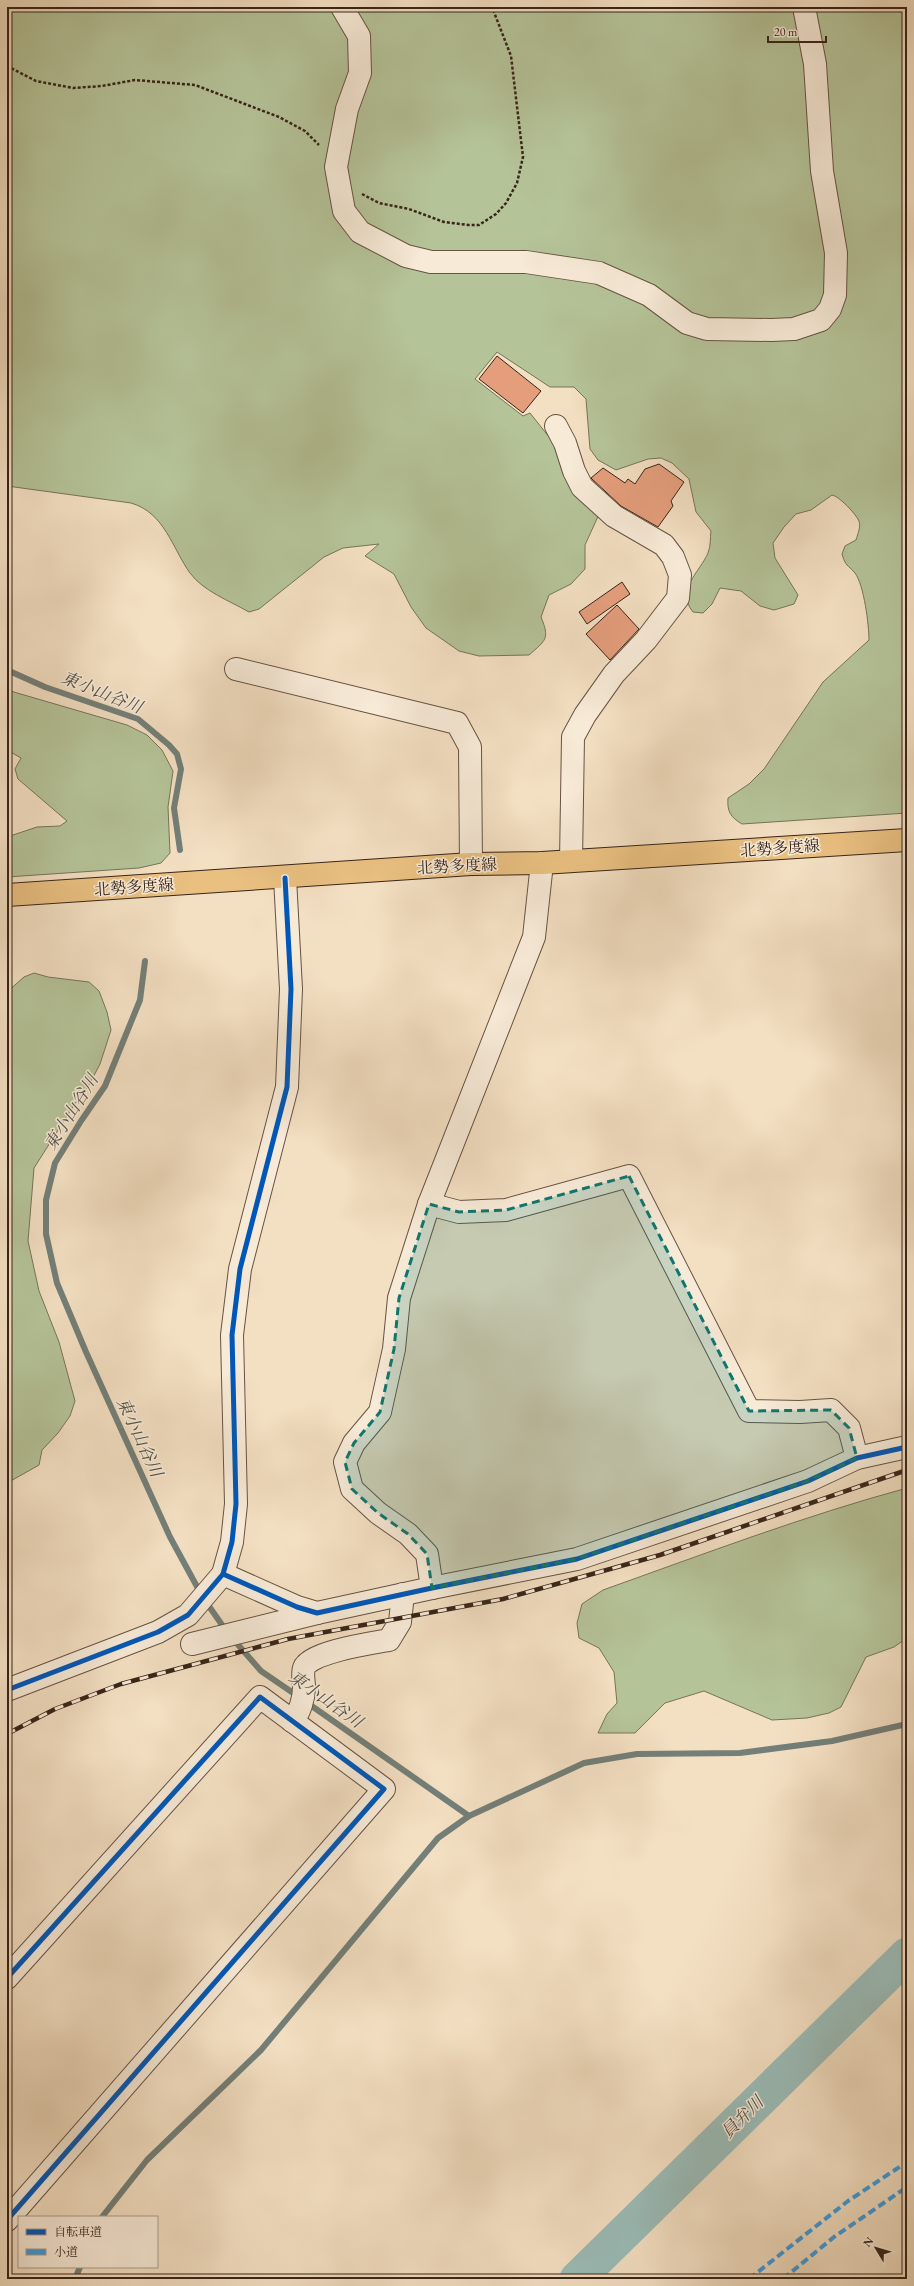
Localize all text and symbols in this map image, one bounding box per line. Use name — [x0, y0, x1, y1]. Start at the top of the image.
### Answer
scale bar — [768, 18, 826, 44]
text: 20 m — [774, 24, 798, 40]
water label: 東小山谷川 — [58, 666, 147, 719]
street label: 北勢多度線 — [739, 835, 821, 861]
street label: 北勢多度線 — [416, 853, 498, 879]
street label: 北勢多度線 — [93, 874, 175, 900]
water label: 東小山谷川 — [39, 1068, 104, 1154]
water label: 東小山谷川 — [112, 1394, 169, 1482]
water label: 東小山谷川 — [285, 1666, 369, 1734]
water label: 員弁川 — [716, 2090, 769, 2143]
legend — [18, 2216, 158, 2268]
text: 自転車道 — [54, 2224, 102, 2240]
north arrow — [856, 2228, 896, 2268]
text: N — [860, 2234, 876, 2250]
text: 小道 — [54, 2244, 78, 2260]

